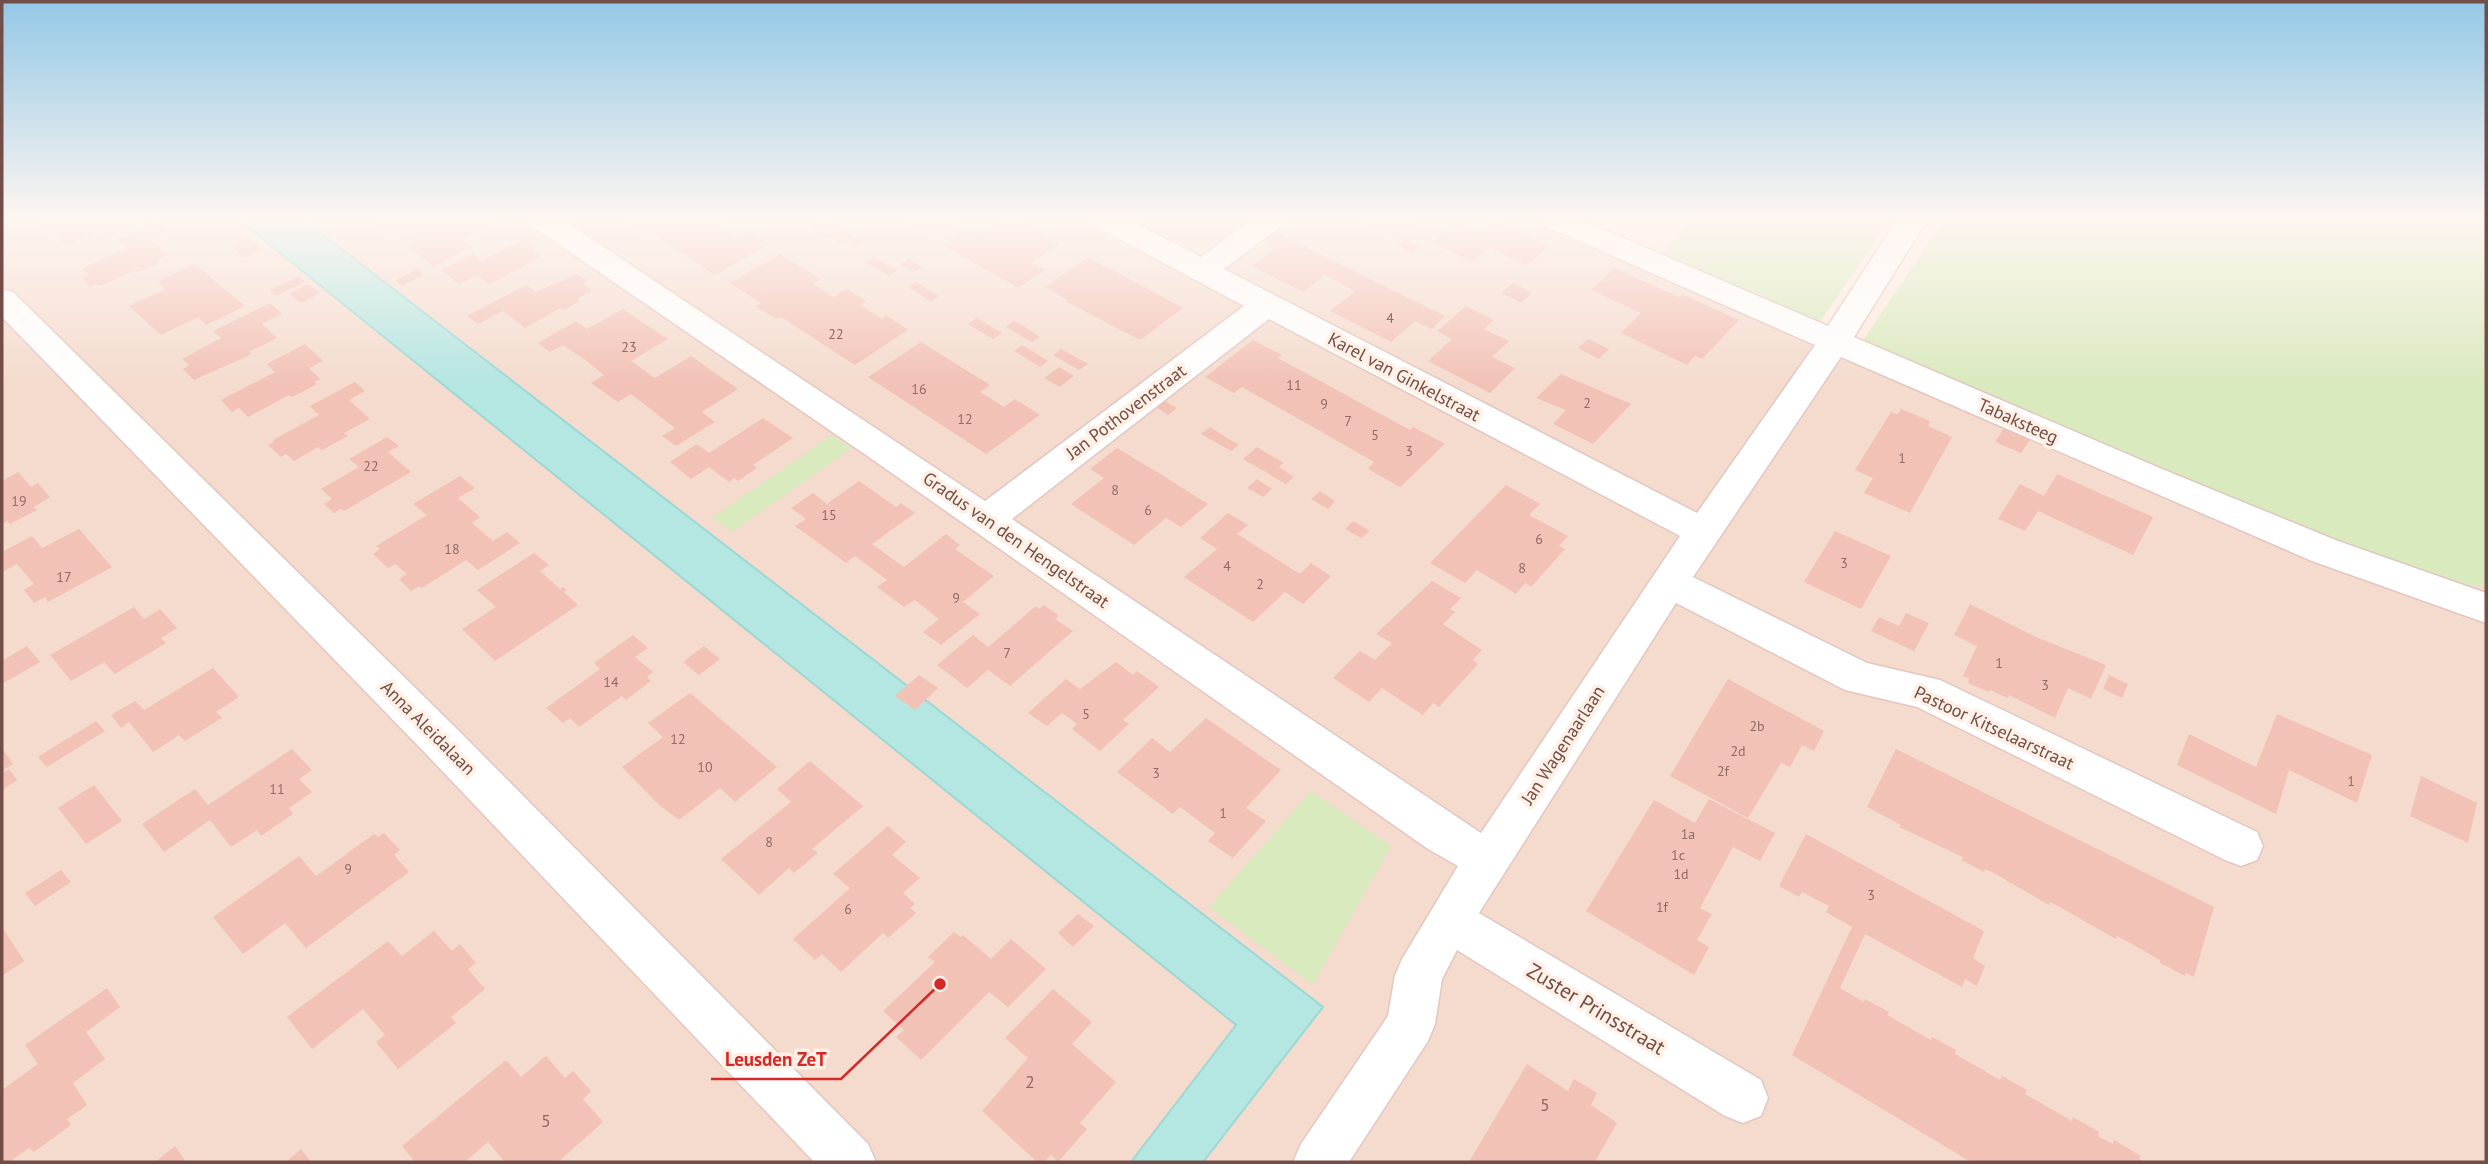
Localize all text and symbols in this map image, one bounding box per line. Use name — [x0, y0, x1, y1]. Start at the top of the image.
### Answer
house number: 4 — [1386, 309, 1394, 327]
house number: 22 — [828, 325, 844, 343]
street label: Karel van Ginkelstraat — [1324, 327, 1484, 426]
house number: 23 — [621, 338, 637, 356]
street label: Jan Pothovenstraat — [1060, 359, 1190, 465]
house number: 11 — [1286, 376, 1302, 394]
house number: 16 — [911, 380, 927, 398]
street label: Tabaksteeg — [1975, 393, 2062, 448]
house number: 2 — [1583, 394, 1591, 412]
house number: 9 — [1320, 395, 1328, 413]
house number: 12 — [957, 410, 973, 428]
house number: 7 — [1344, 412, 1352, 430]
house number: 5 — [1371, 426, 1379, 444]
house number: 3 — [1405, 442, 1413, 460]
house number: 1 — [1898, 449, 1906, 467]
house number: 22 — [363, 457, 379, 475]
street label: Gradus van den Hengelstraat — [919, 466, 1114, 613]
house number: 8 — [1111, 481, 1119, 499]
house number: 19 — [11, 492, 27, 510]
house number: 6 — [1144, 501, 1152, 519]
house number: 15 — [821, 506, 837, 524]
house number: 6 — [1535, 530, 1543, 548]
house number: 18 — [444, 540, 460, 558]
house number: 3 — [1840, 554, 1848, 572]
house number: 4 — [1223, 557, 1231, 575]
house number: 8 — [1518, 559, 1526, 577]
house number: 17 — [56, 568, 72, 586]
house number: 2 — [1256, 575, 1264, 593]
house number: 9 — [952, 589, 960, 607]
house number: 7 — [1003, 644, 1011, 662]
house number: 1 — [1995, 654, 2003, 672]
house number: 14 — [603, 673, 619, 691]
street label: Anna Aleidalaan — [376, 675, 481, 780]
house number: 3 — [2041, 676, 2049, 694]
street label: Pastoor Kitselaarstraat — [1911, 680, 2078, 775]
street label: Jan Wagenaarlaan — [1515, 681, 1610, 809]
house number: 5 — [1082, 705, 1090, 723]
house number: 2b — [1749, 717, 1765, 735]
house number: 12 — [670, 730, 686, 748]
house number: 2d — [1730, 742, 1746, 760]
house number: 10 — [697, 758, 713, 776]
house number: 2f — [1717, 762, 1730, 780]
house number: 3 — [1152, 764, 1160, 782]
house number: 1 — [2347, 772, 2355, 790]
house number: 11 — [269, 780, 285, 798]
house number: 1 — [1219, 804, 1227, 822]
house number: 1a — [1681, 825, 1695, 843]
house number: 8 — [765, 833, 773, 851]
house number: 1c — [1671, 846, 1685, 864]
house number: 9 — [344, 860, 352, 878]
house number: 1d — [1673, 865, 1689, 883]
house number: 3 — [1867, 886, 1875, 904]
house number: 1f — [1656, 898, 1669, 916]
house number: 6 — [844, 900, 852, 918]
street label: Zuster Prinsstraat — [1522, 957, 1670, 1060]
callout: Leusden ZeT — [711, 1039, 841, 1079]
text: Leusden ZeT — [725, 1047, 827, 1071]
house number: 2 — [1025, 1070, 1035, 1093]
house number: 5 — [1540, 1093, 1550, 1116]
house number: 5 — [541, 1109, 551, 1132]

